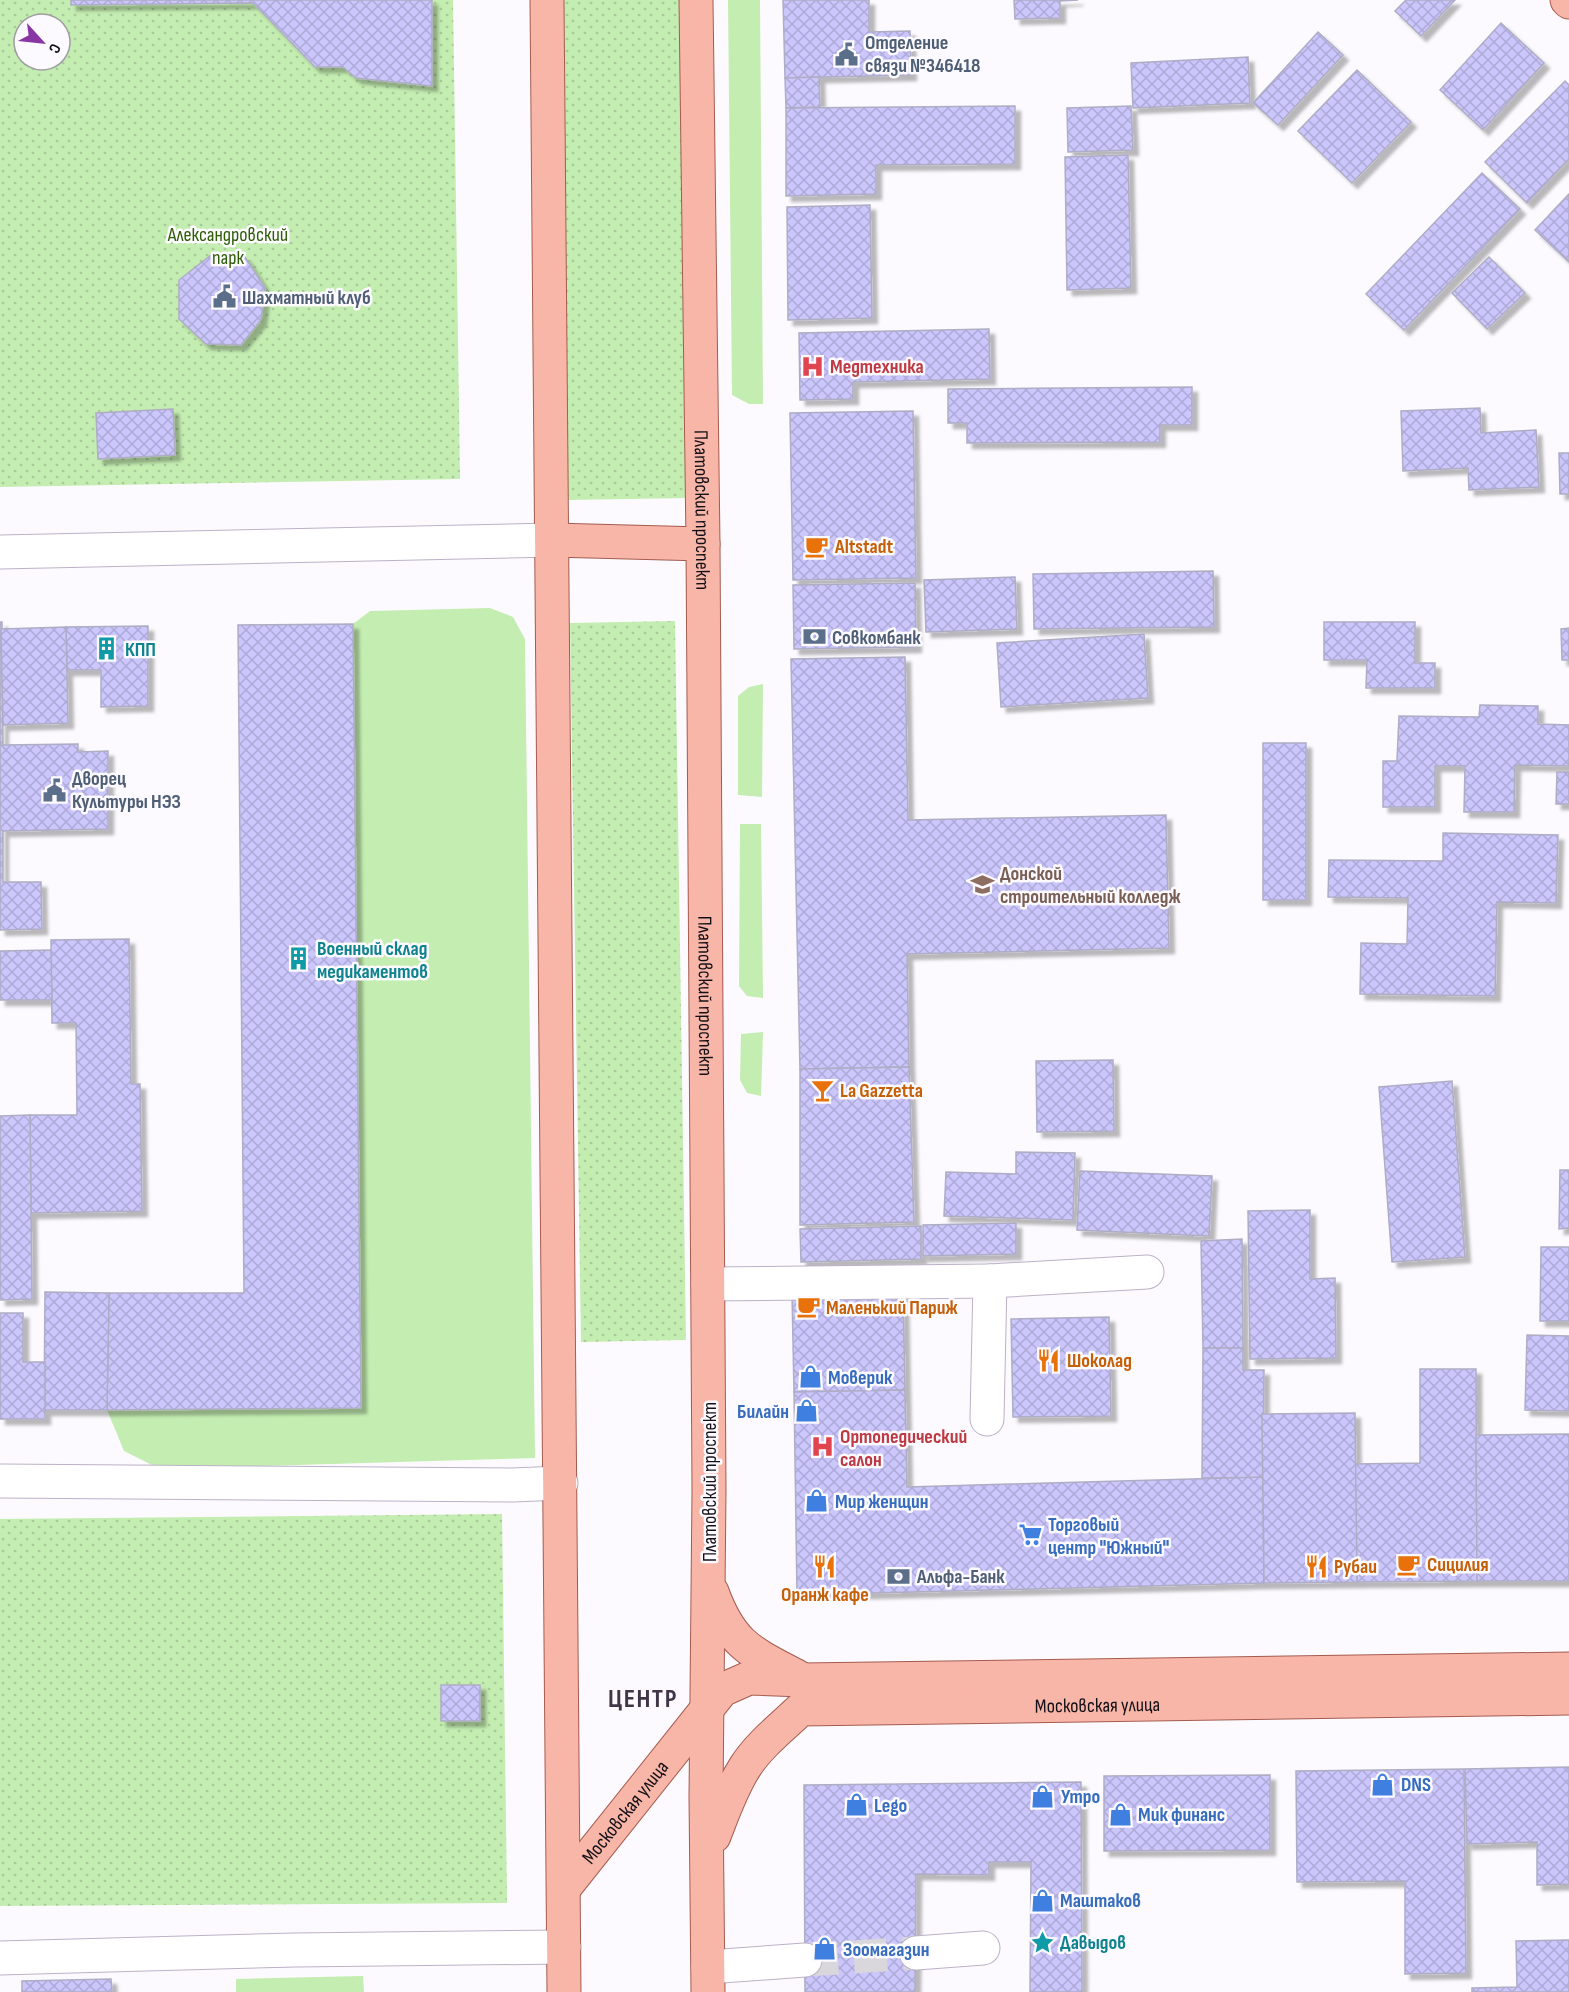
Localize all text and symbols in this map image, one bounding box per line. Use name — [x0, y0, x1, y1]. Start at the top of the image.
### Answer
north arrow — [12, 12, 72, 72]
place label: Отделение связи №346418 — [865, 31, 980, 78]
text: С — [44, 40, 64, 56]
public building icon: Отделение связи №346418 — [834, 41, 860, 67]
park label: Александровский парк — [167, 223, 288, 270]
public building icon: Шахматный клуб — [211, 284, 237, 310]
place label: Шахматный клуб — [242, 286, 371, 310]
hospital icon: Медтехника — [799, 353, 825, 379]
place label: Медтехника — [830, 355, 924, 379]
street label: Платовский проспект — [689, 430, 714, 590]
cafe icon: Altstadt — [804, 533, 830, 559]
place label: Altstadt — [834, 535, 893, 559]
bank icon: Совкомбанк — [801, 624, 827, 650]
place label: Совкомбанк — [832, 626, 921, 650]
building icon: КПП — [94, 636, 120, 662]
place label: КПП — [125, 638, 156, 662]
place label: Дворец Культуры НЭЗ — [72, 767, 181, 814]
public building icon: Дворец Культуры НЭЗ — [41, 777, 67, 803]
place label: Донской строительный колледж — [1000, 862, 1181, 909]
school or university icon: Донской строительный колледж — [969, 871, 995, 897]
street label: Платовский проспект — [692, 916, 717, 1076]
place label: Военный склад медикаментов — [317, 937, 428, 984]
building icon: Военный склад медикаментов — [286, 946, 312, 972]
bar icon: La Gazzetta — [809, 1077, 835, 1103]
place label: La Gazzetta — [840, 1079, 923, 1103]
cafe icon: Маленький Париж — [795, 1294, 821, 1320]
place label: Маленький Париж — [826, 1296, 959, 1320]
restaurant icon: Шоколад — [1036, 1347, 1062, 1373]
place label: Шоколад — [1067, 1349, 1132, 1373]
shop icon: Моверик — [797, 1364, 823, 1390]
place label: Моверик — [828, 1366, 893, 1390]
shop icon: Билайн — [794, 1398, 820, 1424]
place label: Билайн — [737, 1400, 789, 1424]
street label: Платовский проспект — [698, 1402, 722, 1562]
place label: Ортопедический салон — [840, 1425, 967, 1472]
hospital icon: Ортопедический салон — [809, 1434, 835, 1460]
shop icon: Мир женщин — [804, 1488, 830, 1514]
place label: Мир женщин — [835, 1490, 929, 1514]
place label: Торговый центр "Южный" — [1048, 1513, 1169, 1560]
supermarket icon: Торговый центр "Южный" — [1017, 1522, 1043, 1548]
cafe icon: Сицилия — [1396, 1551, 1422, 1577]
restaurant icon: Рубаи — [1303, 1553, 1329, 1579]
place label: Сицилия — [1427, 1553, 1489, 1577]
restaurant icon: Оранж кафе — [812, 1554, 838, 1580]
place label: Рубаи — [1334, 1555, 1377, 1579]
bank icon: Альфа-Банк — [886, 1563, 912, 1589]
place label: Альфа-Банк — [916, 1565, 1005, 1589]
place label: Оранж кафе — [781, 1583, 869, 1607]
district label: ЦЕНТР — [608, 1684, 678, 1715]
street label: Московская улица — [1034, 1693, 1160, 1719]
street label: Московская улица — [577, 1756, 674, 1869]
shop icon: DNS — [1370, 1771, 1396, 1797]
place label: DNS — [1401, 1773, 1431, 1797]
shop icon: Утро — [1030, 1783, 1056, 1809]
place label: Утро — [1061, 1785, 1100, 1809]
shop icon: Lego — [843, 1792, 869, 1818]
place label: Lego — [874, 1794, 907, 1818]
shop icon: Мик финанс — [1107, 1801, 1133, 1827]
place label: Мик финанс — [1138, 1803, 1225, 1827]
shop icon: Маштаков — [1029, 1887, 1055, 1913]
place label: Маштаков — [1060, 1889, 1141, 1913]
place icon: Давыдов — [1029, 1929, 1055, 1955]
place label: Давыдов — [1060, 1931, 1126, 1955]
shop icon: Зоомагазин — [812, 1936, 838, 1962]
place label: Зоомагазин — [843, 1938, 930, 1962]

